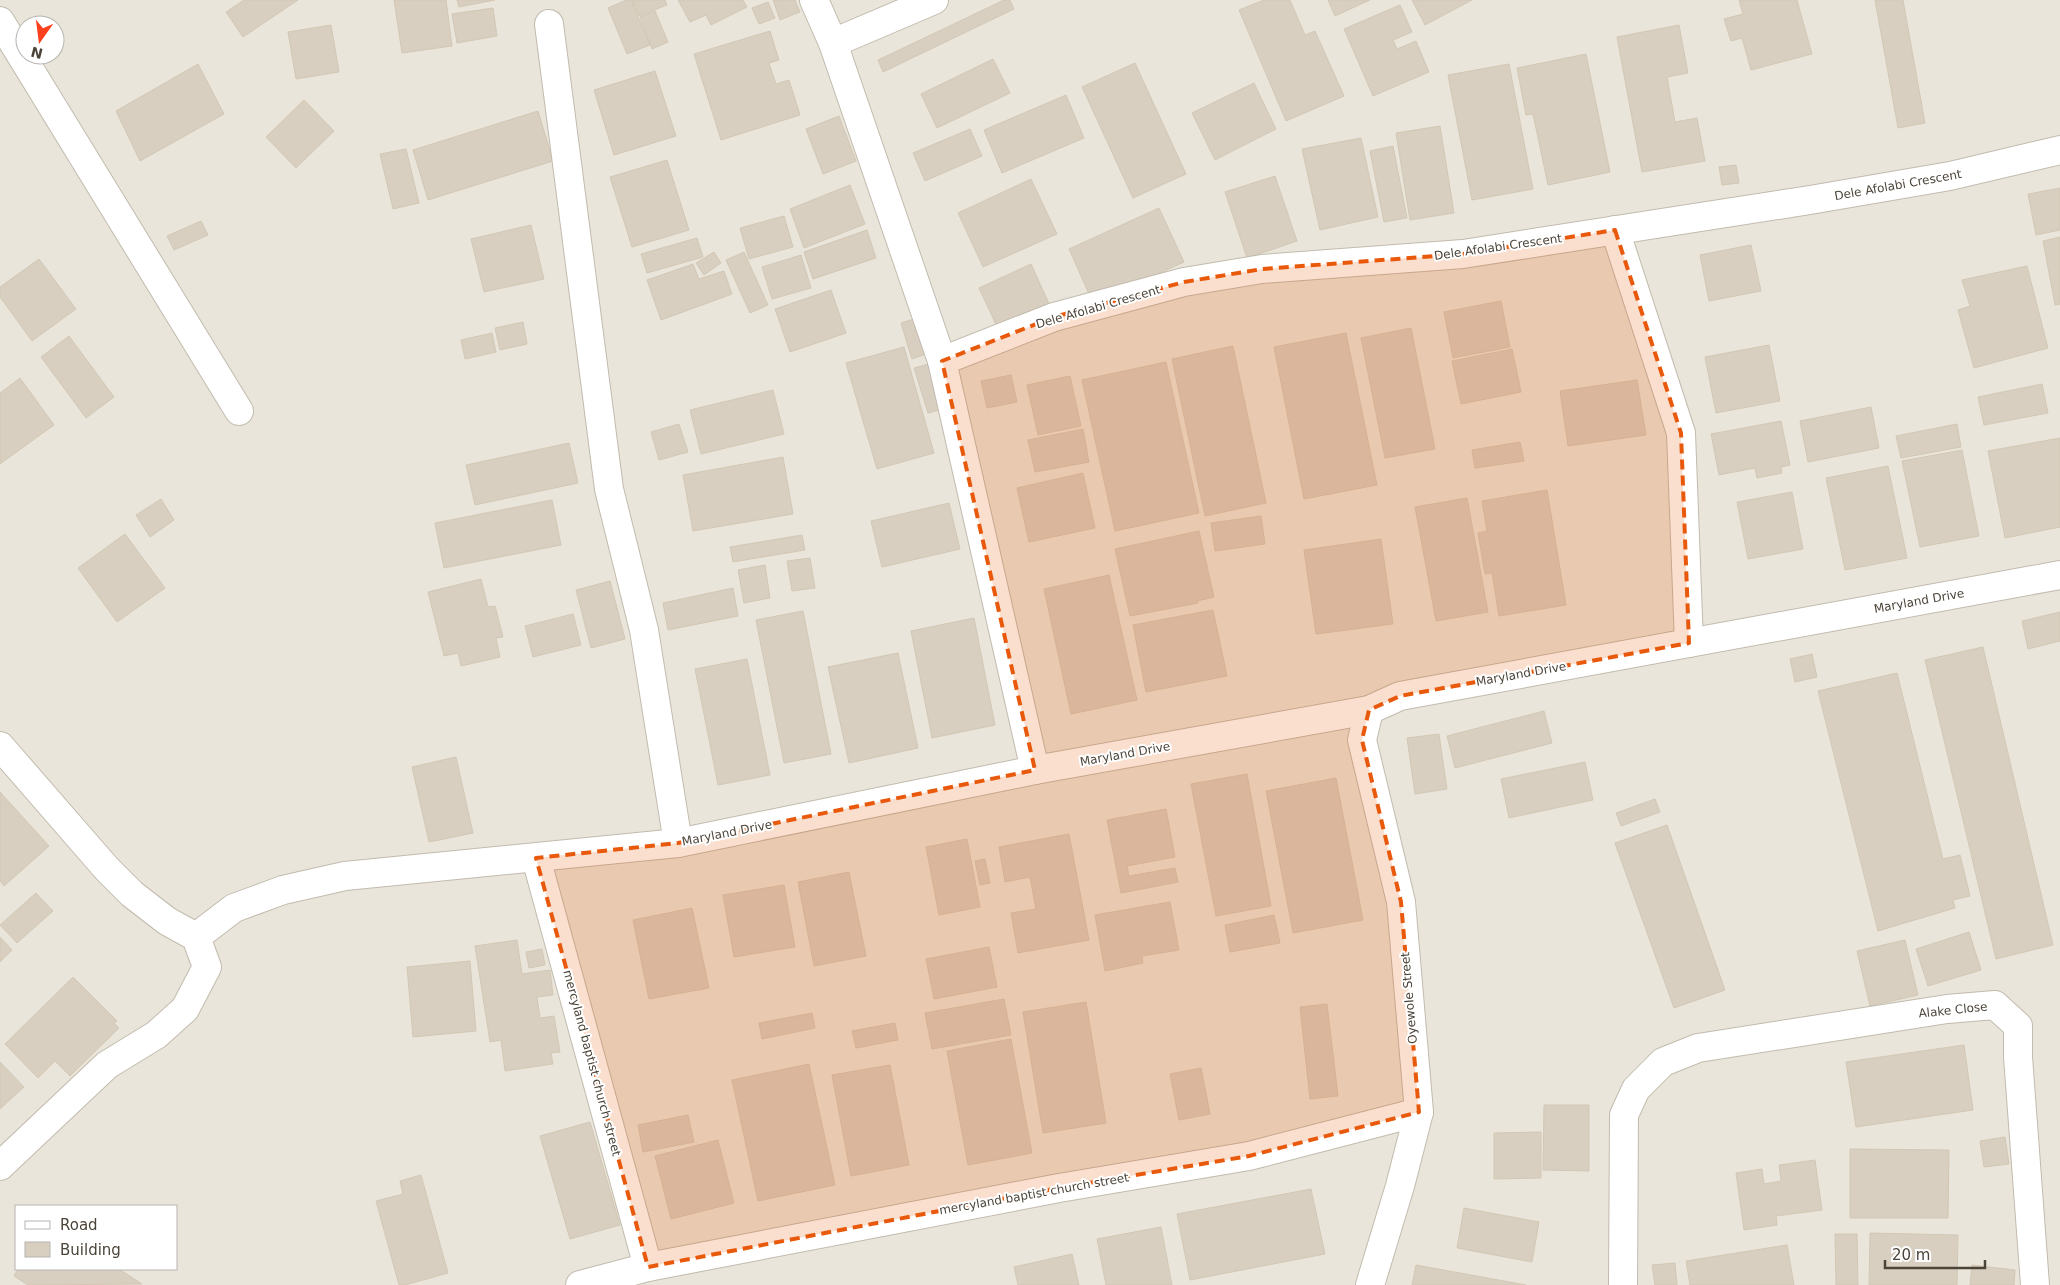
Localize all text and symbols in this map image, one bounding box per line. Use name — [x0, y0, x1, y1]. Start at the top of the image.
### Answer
north arrow — [15, 15, 65, 65]
text: N — [29, 43, 44, 62]
street label: Dele Afolabi Crescent — [1833, 167, 1963, 203]
street label: Dele Afolabi Crescent — [1433, 231, 1563, 263]
street label: Dele Afolabi Crescent — [1034, 282, 1162, 331]
street label: Maryland Drive — [1873, 586, 1965, 616]
street label: Maryland Drive — [1475, 659, 1567, 689]
street label: Maryland Drive — [1079, 739, 1171, 769]
street label: Maryland Drive — [681, 817, 773, 849]
street label: Oyewole Street — [1398, 951, 1420, 1044]
street label: mercyland baptist church street — [560, 968, 624, 1158]
street label: Alake Close — [1918, 999, 1988, 1021]
street label: mercyland baptist church street — [938, 1170, 1130, 1218]
legend — [15, 1205, 178, 1270]
text: Road — [60, 1216, 98, 1234]
scale bar — [1885, 1238, 1985, 1270]
text: Building — [60, 1241, 121, 1259]
text: 20 m — [1892, 1246, 1930, 1264]

